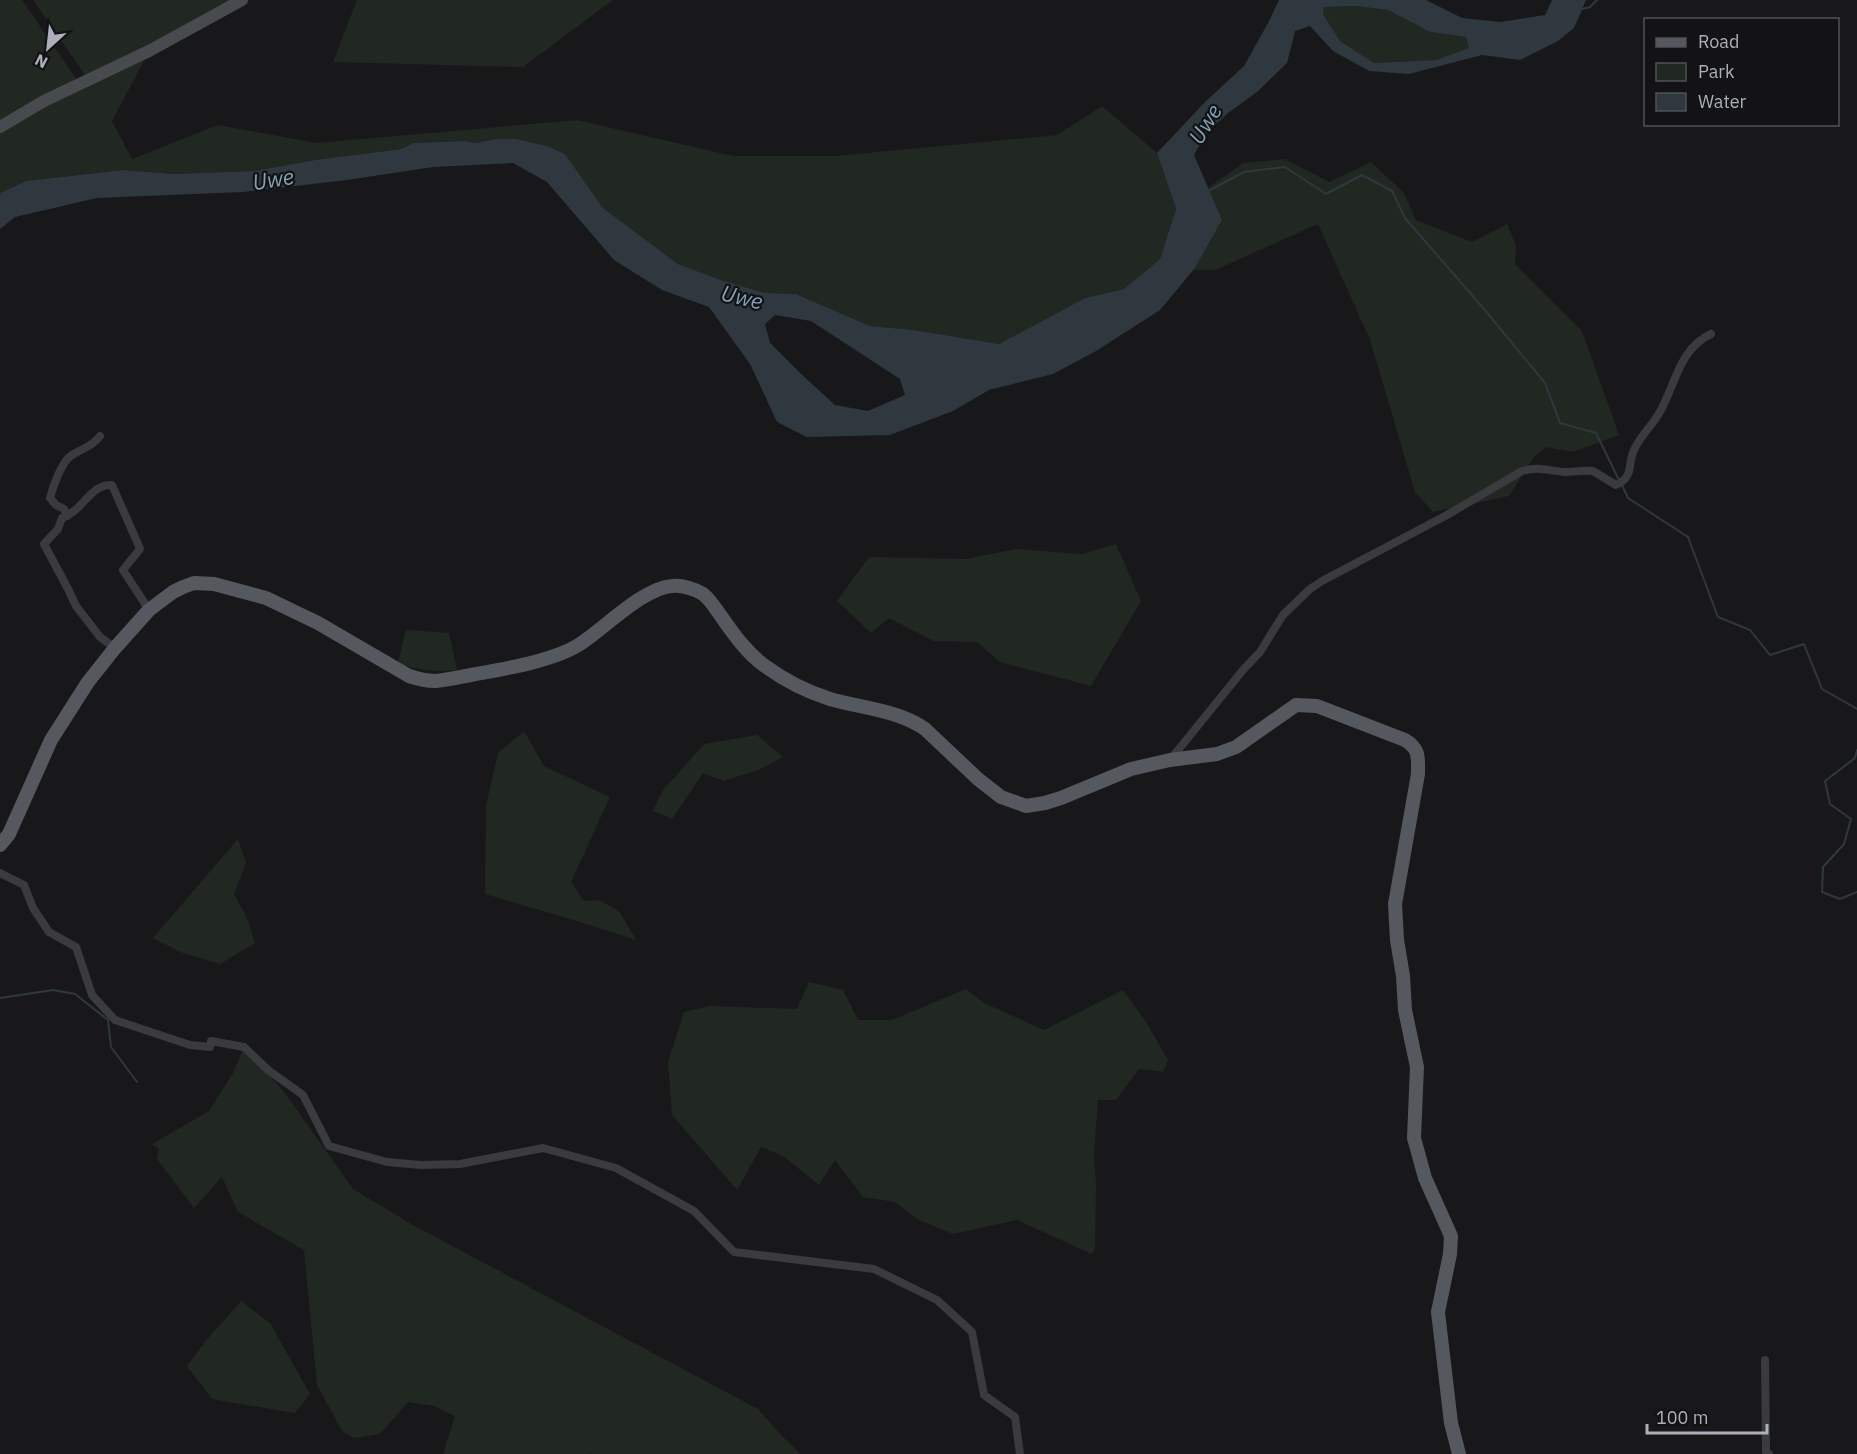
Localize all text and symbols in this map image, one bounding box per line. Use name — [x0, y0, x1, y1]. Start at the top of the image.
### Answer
north arrow — [18, 18, 78, 78]
legend — [1644, 18, 1839, 126]
text: Road — [1698, 30, 1739, 53]
text: N — [31, 50, 51, 73]
text: Park — [1698, 60, 1735, 83]
text: Water — [1698, 90, 1747, 113]
water label: Uwe — [1181, 98, 1228, 149]
water label: Uwe — [250, 161, 296, 196]
water label: Uwe — [718, 277, 766, 316]
scale bar — [1647, 1397, 1767, 1435]
text: 100 m — [1656, 1406, 1708, 1429]

